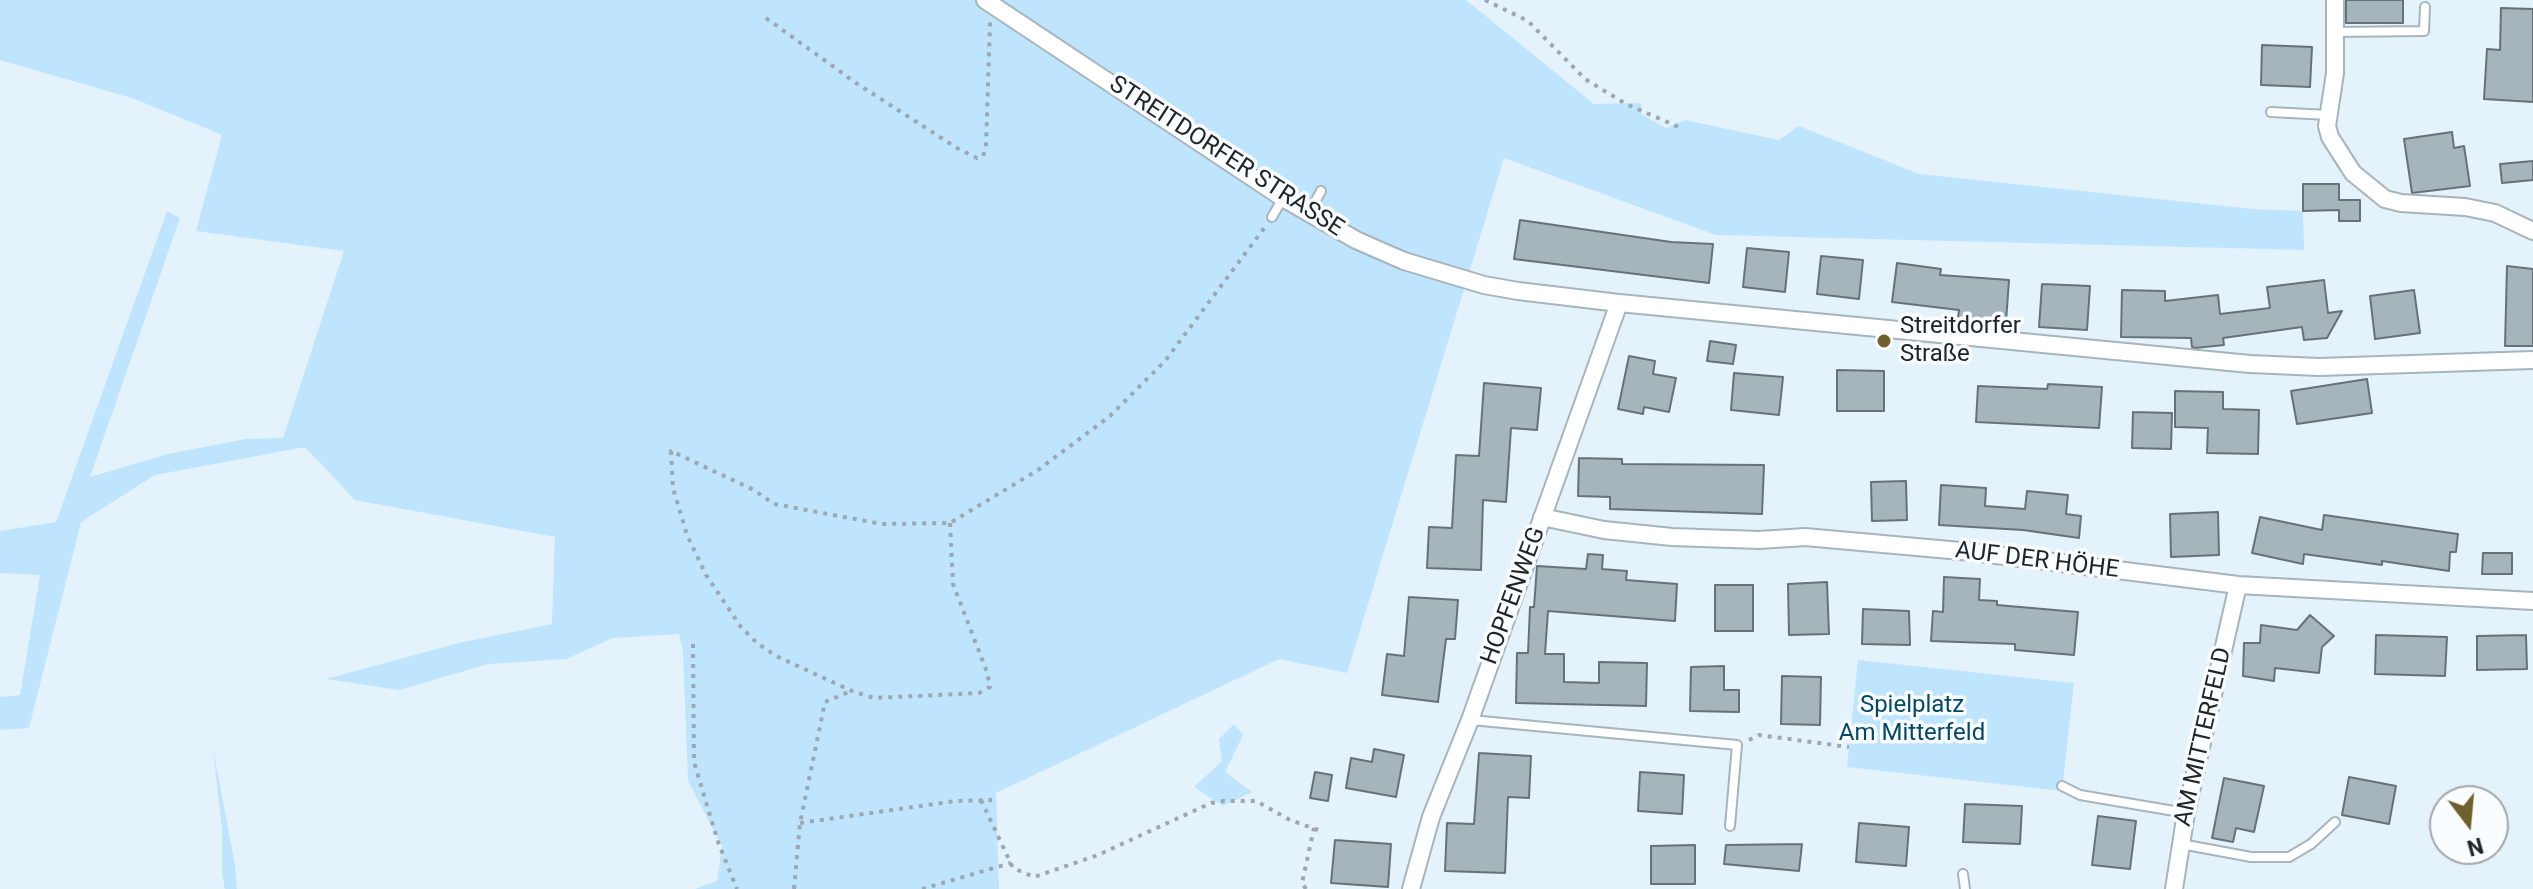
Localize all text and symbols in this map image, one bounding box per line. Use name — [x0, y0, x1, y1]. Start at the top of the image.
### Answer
street label: STREITDORFER STRASSE — [1104, 70, 1348, 244]
place label: Streitdorfer Straße — [1900, 313, 2021, 369]
marker: Streitdorfer Straße — [1875, 332, 1893, 350]
street label: HOPFENWEG — [1476, 523, 1552, 669]
street label: AUF DER HÖHE — [1953, 537, 2121, 585]
street label: AM MITTERFELD — [2169, 645, 2239, 829]
park label: Spielplatz Am Mitterfeld — [1839, 692, 1985, 748]
north arrow — [2429, 785, 2509, 865]
text: N — [2464, 832, 2486, 861]

